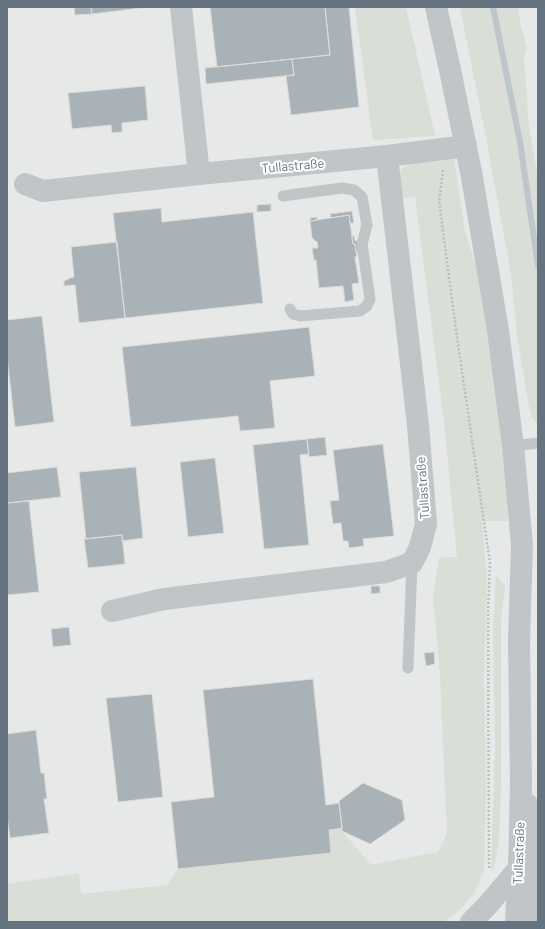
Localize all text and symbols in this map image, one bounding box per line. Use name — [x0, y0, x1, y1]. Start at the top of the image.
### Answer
street label: Tullastraße — [261, 155, 325, 177]
street label: Tullastraße — [413, 456, 433, 520]
street label: Tullastraße — [510, 821, 528, 885]

